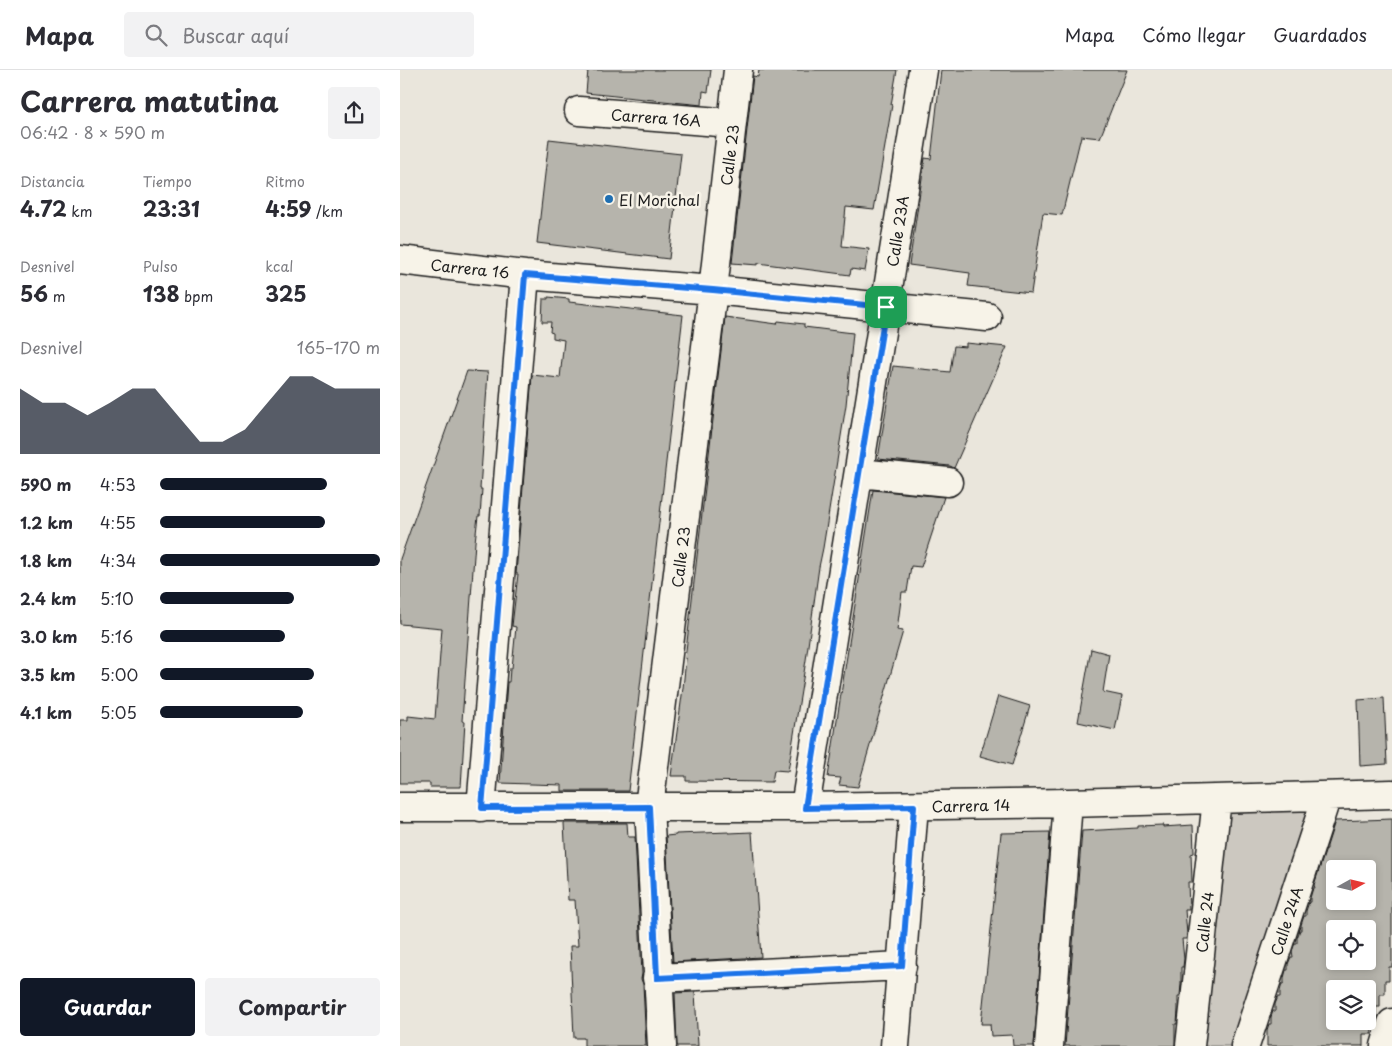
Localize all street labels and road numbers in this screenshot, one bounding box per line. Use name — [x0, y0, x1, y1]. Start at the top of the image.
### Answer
street label: Carrera 16A — [610, 102, 702, 132]
street label: Calle 23 — [714, 123, 744, 187]
street label: Calle 23A — [880, 194, 914, 268]
street label: Carrera 16 — [429, 252, 511, 284]
street label: Calle 23 — [665, 525, 695, 589]
street label: Carrera 14 — [932, 793, 1011, 817]
street label: Calle 24A — [1264, 883, 1308, 959]
street label: Calle 24 — [1189, 890, 1219, 954]

